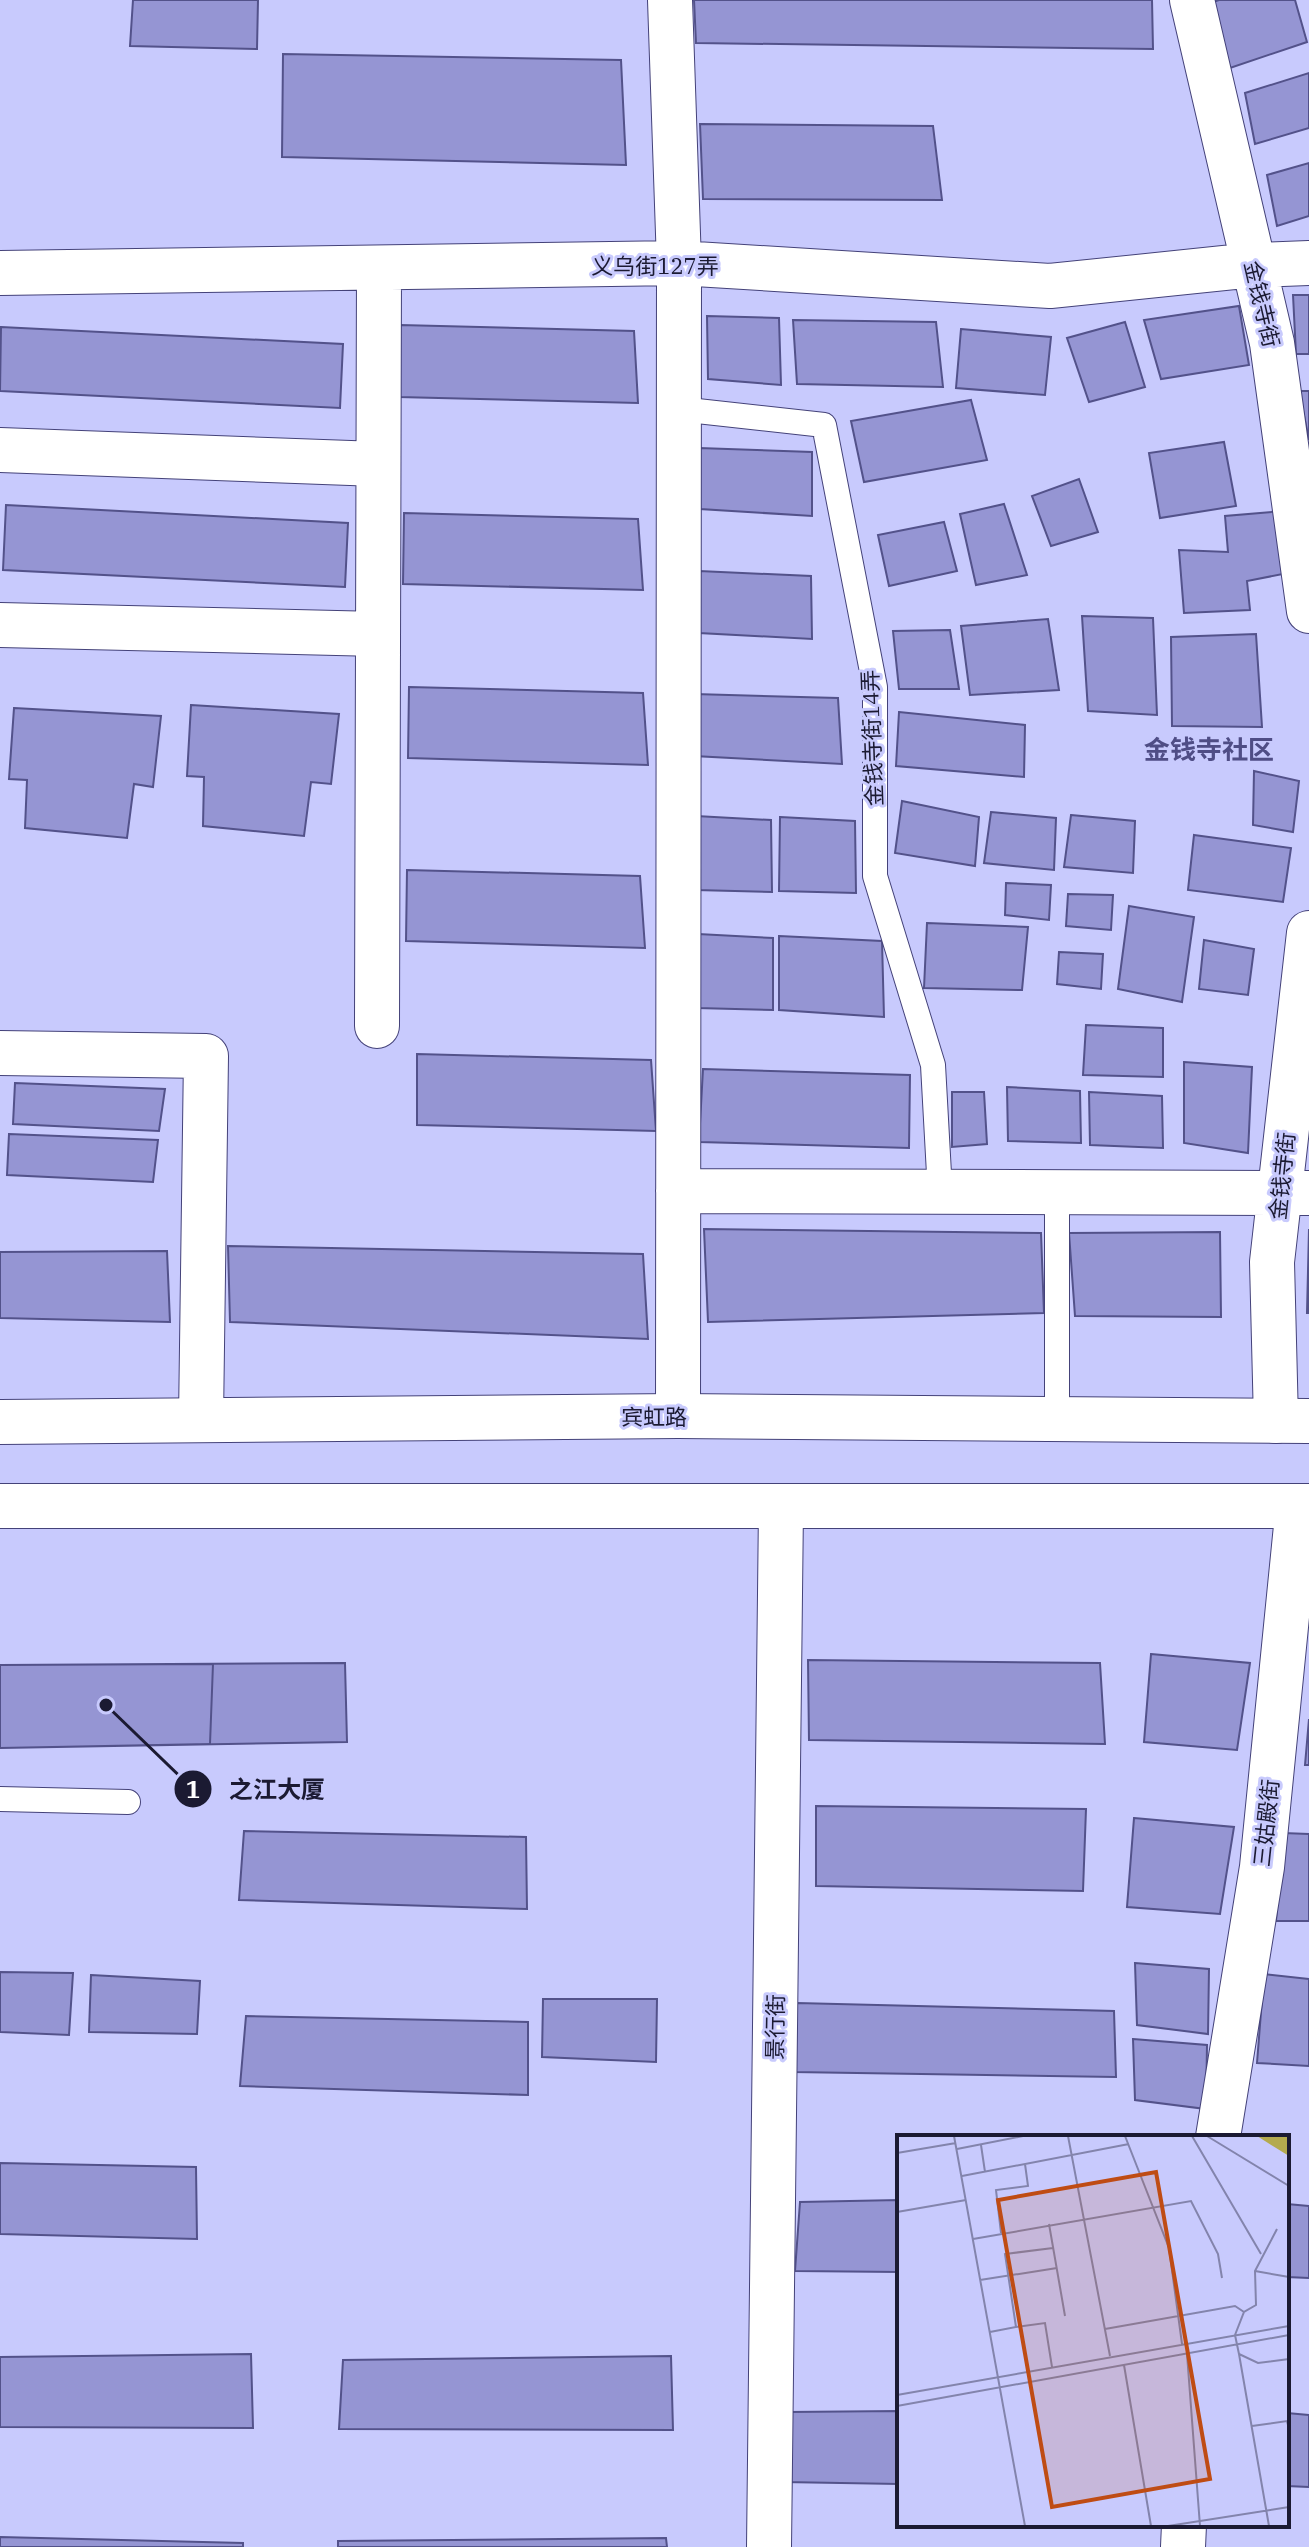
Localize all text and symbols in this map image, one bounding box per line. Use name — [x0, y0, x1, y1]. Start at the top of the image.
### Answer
street label: 义乌街127弄 — [591, 251, 719, 280]
street label: 金钱寺街 — [1238, 258, 1287, 350]
street label: 金钱寺街14弄 — [855, 669, 888, 807]
district label: 金钱寺社区 — [1144, 732, 1274, 766]
street label: 金钱寺街 — [1262, 1131, 1301, 1221]
street label: 宾虹路 — [621, 1402, 687, 1431]
callout: 之江大厦 — [173, 1765, 341, 1813]
text: 1 — [186, 1773, 200, 1805]
text: 之江大厦 — [229, 1773, 325, 1805]
street label: 三姑殿街 — [1246, 1778, 1285, 1868]
street label: 景行街 — [759, 1994, 790, 2060]
inset map — [897, 2135, 1289, 2527]

